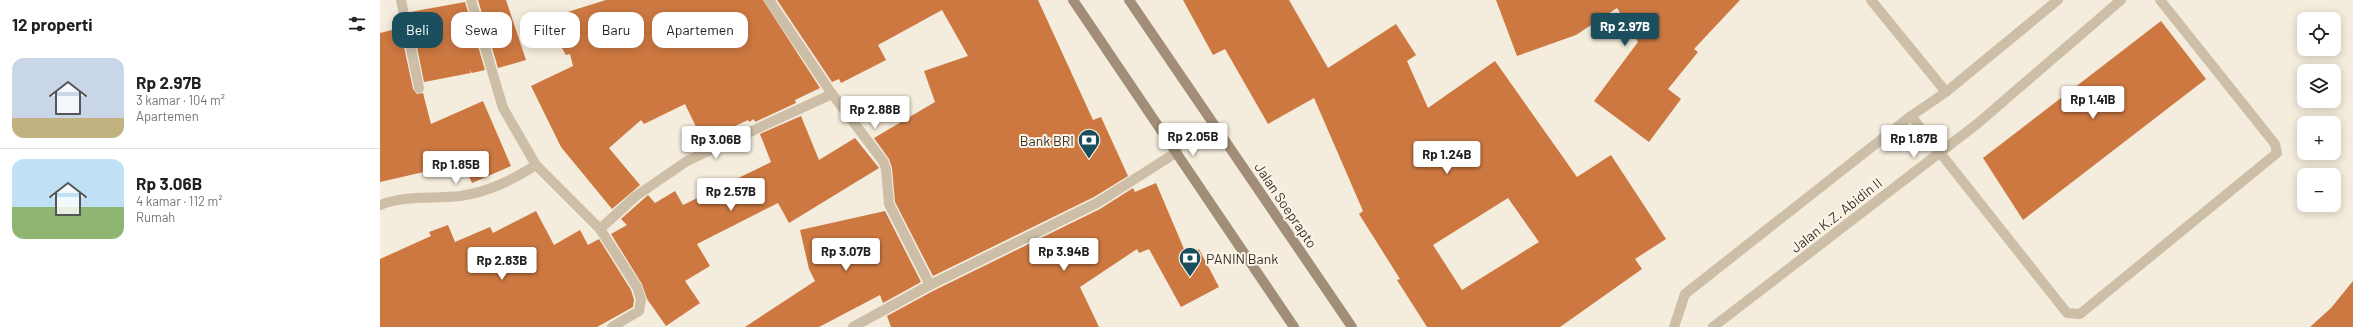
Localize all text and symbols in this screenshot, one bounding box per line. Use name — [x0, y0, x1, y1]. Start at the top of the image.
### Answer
chip: Beli — [392, 12, 443, 48]
chip: Sewa — [451, 12, 512, 48]
chip: Filter — [520, 12, 580, 48]
chip: Baru — [588, 12, 644, 48]
chip: Apartemen — [652, 12, 748, 48]
map controls — [2297, 12, 2341, 212]
button: locate — [2297, 12, 2341, 56]
icon: filters — [346, 13, 368, 35]
pin: Rp 2.97B — [1584, 13, 1666, 47]
text: 12 properti — [12, 14, 93, 34]
text: Rp 2.97B — [1600, 18, 1650, 34]
button: layers — [2297, 64, 2341, 108]
text: Rp 2.97B — [136, 72, 202, 92]
icon: home — [44, 74, 92, 122]
pin: Rp 1.41B — [2052, 86, 2134, 120]
text: Rp 1.41B — [2070, 91, 2116, 107]
text: 3 kamar · 104 m² — [136, 92, 225, 108]
pin: Rp 2.88B — [834, 96, 916, 130]
text: Rp 2.88B — [850, 101, 900, 117]
text: Apartemen — [136, 108, 199, 124]
button: + — [2297, 116, 2341, 160]
pin: Rp 2.05B — [1152, 123, 1234, 157]
pin: Rp 1.87B — [1873, 125, 1955, 159]
pin: Rp 3.06B — [675, 126, 757, 160]
bank icon: Bank BRI — [1076, 127, 1102, 160]
text: Rp 2.05B — [1168, 128, 1218, 144]
text: Rp 1.87B — [1890, 130, 1938, 146]
text: Rp 3.06B — [691, 131, 741, 147]
place label: Bank BRI — [1020, 132, 1074, 149]
pin: Rp 1.24B — [1406, 141, 1488, 175]
text: Rp 1.24B — [1422, 146, 1472, 162]
pin: Rp 1.85B — [415, 151, 497, 185]
text: Rp 1.85B — [432, 156, 480, 172]
street label: Jalan Soeprapto — [1251, 159, 1321, 251]
button: − — [2297, 168, 2341, 212]
text: Rp 3.06B — [136, 173, 202, 193]
street label: Jalan K.Z. Abidin II — [1787, 174, 1885, 256]
icon: home — [44, 175, 92, 223]
pin: Rp 2.57B — [690, 178, 772, 212]
text: Rp 2.57B — [706, 183, 756, 199]
text: 4 kamar · 112 m² — [136, 193, 223, 209]
text: Rumah — [136, 209, 175, 225]
pin: Rp 3.07B — [805, 238, 887, 272]
pin: Rp 3.94B — [1023, 238, 1105, 272]
text: Rp 3.07B — [821, 243, 871, 259]
text: Rp 3.94B — [1038, 243, 1090, 259]
bank icon: PANIN Bank — [1177, 245, 1203, 278]
pin: Rp 2.83B — [461, 247, 543, 281]
place label: PANIN Bank — [1206, 250, 1278, 267]
text: Rp 2.83B — [477, 252, 527, 268]

